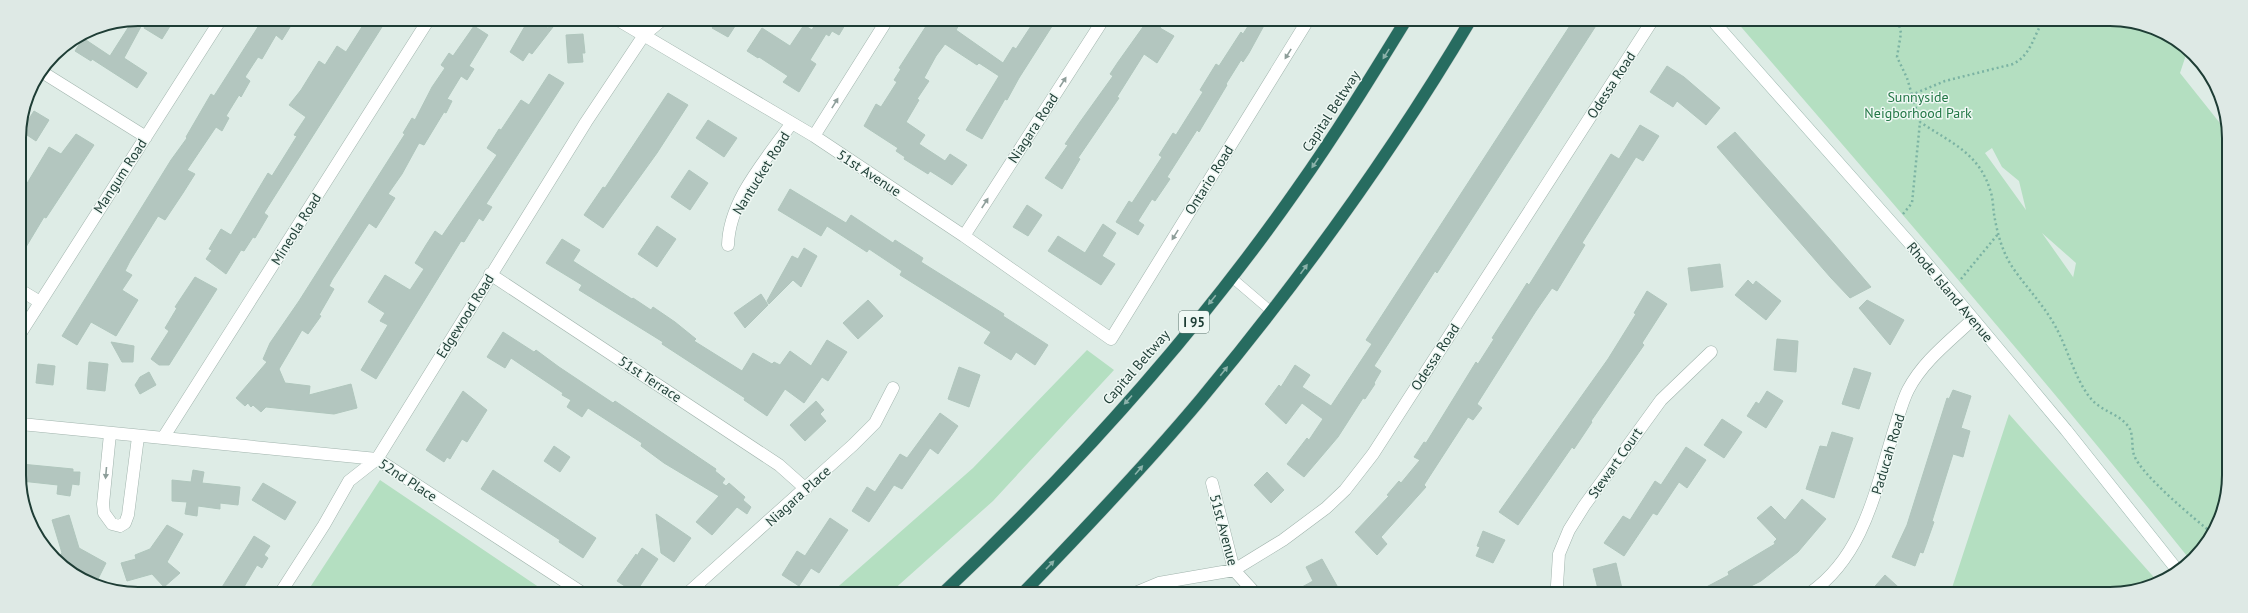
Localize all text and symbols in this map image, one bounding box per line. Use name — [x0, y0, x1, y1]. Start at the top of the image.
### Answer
one-way arrow — [1284, 48, 1291, 59]
one-way arrow — [1382, 48, 1389, 60]
street label: Odessa Road — [1583, 48, 1639, 122]
street label: Capital Beltway — [1298, 67, 1364, 155]
one-way arrow — [1059, 77, 1067, 87]
park label: Sunnyside Neigborhood Park — [1864, 88, 1972, 122]
street label: Niagara Road — [1004, 90, 1062, 166]
one-way arrow — [831, 97, 838, 109]
street label: Nantucket Road — [728, 128, 794, 218]
street label: Mangum Road — [89, 135, 151, 217]
street label: Ontario Road — [1181, 142, 1237, 218]
street label: 51st Avenue — [834, 146, 904, 200]
one-way arrow — [1311, 157, 1319, 168]
street label: Mineola Road — [267, 190, 325, 268]
one-way arrow — [982, 197, 989, 209]
one-way arrow — [1171, 229, 1178, 241]
street label: Rhode Island Avenue — [1903, 238, 1997, 346]
one-way arrow — [1300, 263, 1308, 274]
street label: Edgewood Road — [432, 271, 498, 361]
one-way arrow — [1207, 295, 1216, 306]
road number: I 95 — [1179, 311, 1209, 333]
street label: Odessa Road — [1407, 320, 1463, 394]
street label: Capital Beltway — [1099, 325, 1174, 408]
street label: 51st Terrace — [615, 352, 685, 406]
one-way arrow — [1219, 366, 1228, 376]
one-way arrow — [1124, 395, 1133, 405]
street label: Paducah Road — [1867, 411, 1909, 497]
street label: Stewart Court — [1584, 424, 1646, 502]
street label: 52nd Place — [375, 454, 441, 506]
street label: Niagara Place — [762, 462, 834, 530]
one-way arrow — [1134, 465, 1143, 474]
one-way arrow — [103, 467, 109, 479]
street label: 51st Avenue — [1206, 492, 1242, 568]
one-way arrow — [1045, 560, 1055, 570]

